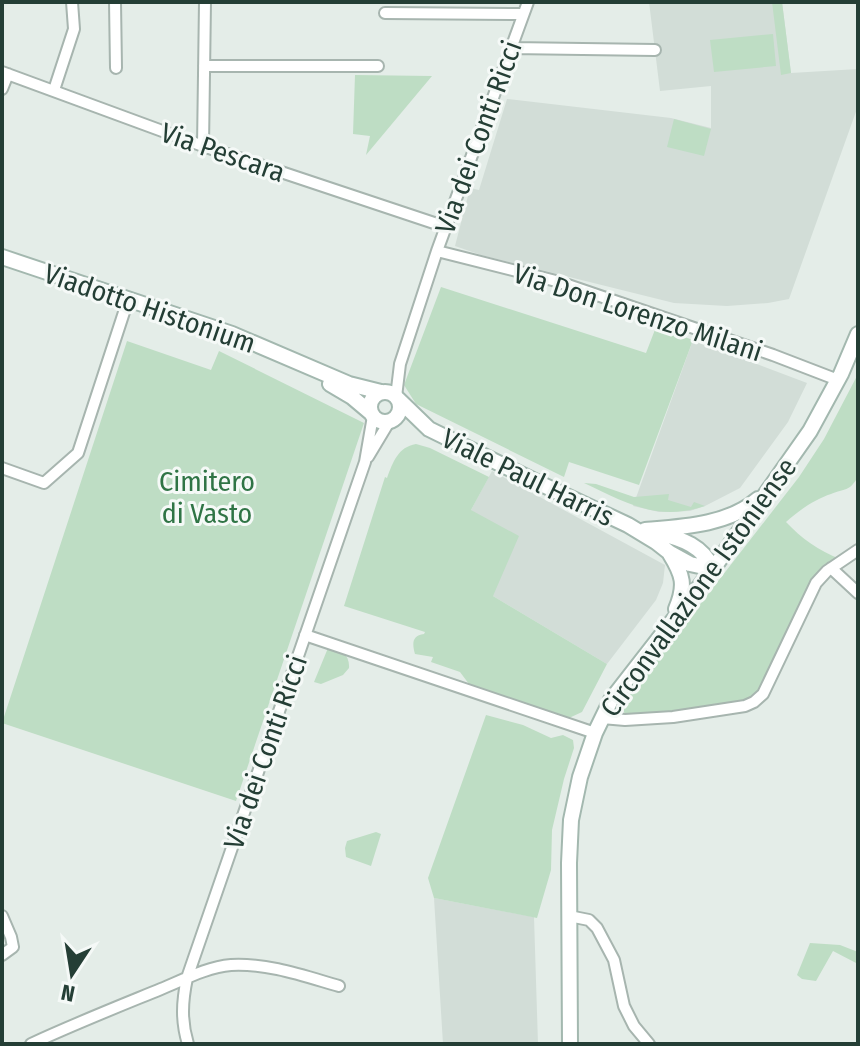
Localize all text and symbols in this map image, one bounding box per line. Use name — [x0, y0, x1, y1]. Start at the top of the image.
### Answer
street label: Via dei Conti Ricci — [428, 36, 529, 238]
street label: Via Pescara — [156, 116, 289, 189]
street label: Viadotto Histonium — [40, 257, 260, 360]
street label: Via Don Lorenzo Milani — [509, 257, 767, 368]
street label: Viale Paul Harris — [436, 422, 619, 533]
street label: Circonvallazione Istoniense — [593, 451, 803, 723]
park label: Cimitero di Vasto — [159, 465, 255, 530]
street label: Via dei Conti Ricci — [217, 651, 314, 853]
north arrow — [32, 934, 112, 1014]
text: N — [59, 978, 77, 1008]

